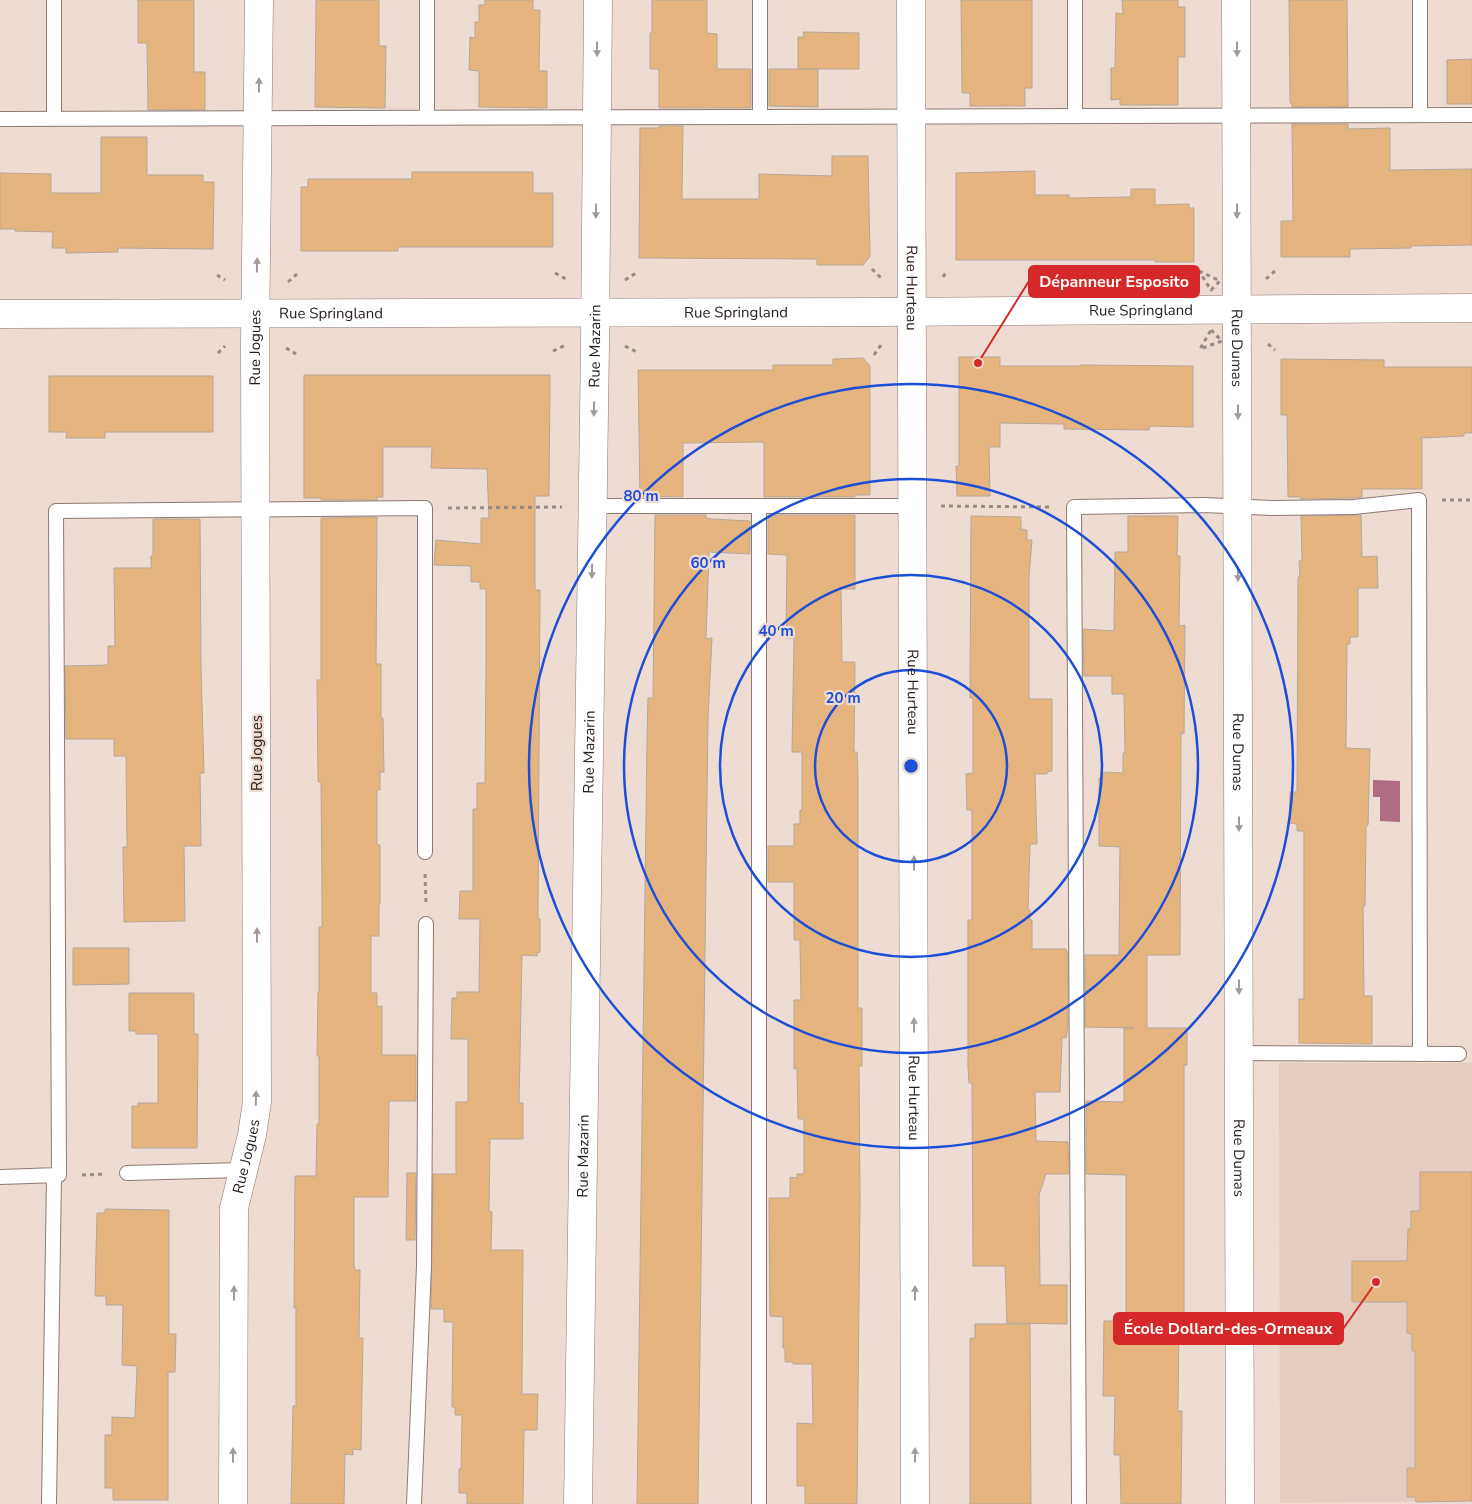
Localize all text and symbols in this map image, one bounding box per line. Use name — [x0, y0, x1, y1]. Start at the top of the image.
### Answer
one-way arrow — [593, 41, 601, 57]
one-way arrow — [1233, 41, 1241, 57]
one-way arrow — [255, 76, 263, 92]
one-way arrow — [592, 203, 600, 219]
one-way arrow — [1233, 203, 1241, 219]
street label: Rue Hurteau — [902, 245, 922, 331]
one-way arrow — [253, 256, 261, 272]
callout: Dépanneur Esposito — [1029, 266, 1199, 297]
text: Dépanneur Esposito — [1039, 271, 1189, 293]
street label: Rue Springland — [1089, 300, 1193, 321]
street label: Rue Springland — [684, 302, 788, 322]
street label: Rue Springland — [279, 303, 383, 323]
street label: Rue Mazarin — [584, 304, 605, 388]
street label: Rue Jogues — [245, 309, 265, 386]
street label: Rue Dumas — [1227, 309, 1247, 387]
one-way arrow — [590, 401, 598, 417]
one-way arrow — [1234, 404, 1242, 420]
text: 80 m — [623, 486, 659, 506]
text: 60 m — [690, 553, 726, 573]
one-way arrow — [588, 563, 596, 579]
one-way arrow — [1234, 566, 1242, 582]
text: 40 m — [758, 621, 794, 641]
street label: Rue Hurteau — [903, 649, 923, 735]
text: 20 m — [825, 688, 861, 708]
street label: Rue Mazarin — [578, 710, 600, 794]
street label: Rue Dumas — [1228, 713, 1248, 791]
street label: Rue Jogues — [247, 715, 267, 791]
centre of rings — [902, 757, 920, 775]
one-way arrow — [1235, 816, 1243, 832]
one-way arrow — [910, 855, 918, 871]
one-way arrow — [253, 927, 261, 943]
one-way arrow — [1235, 979, 1243, 995]
one-way arrow — [910, 1017, 918, 1033]
street label: Rue Hurteau — [904, 1055, 924, 1141]
one-way arrow — [253, 1089, 261, 1105]
street label: Rue Mazarin — [572, 1114, 594, 1198]
street label: Rue Jogues — [228, 1118, 264, 1196]
street label: Rue Dumas — [1229, 1119, 1249, 1197]
one-way arrow — [230, 1285, 238, 1301]
one-way arrow — [911, 1285, 919, 1301]
callout: École Dollard-des-Ormeaux — [1114, 1313, 1343, 1344]
text: École Dollard-des-Ormeaux — [1124, 1318, 1333, 1340]
one-way arrow — [229, 1447, 237, 1463]
one-way arrow — [911, 1447, 919, 1463]

